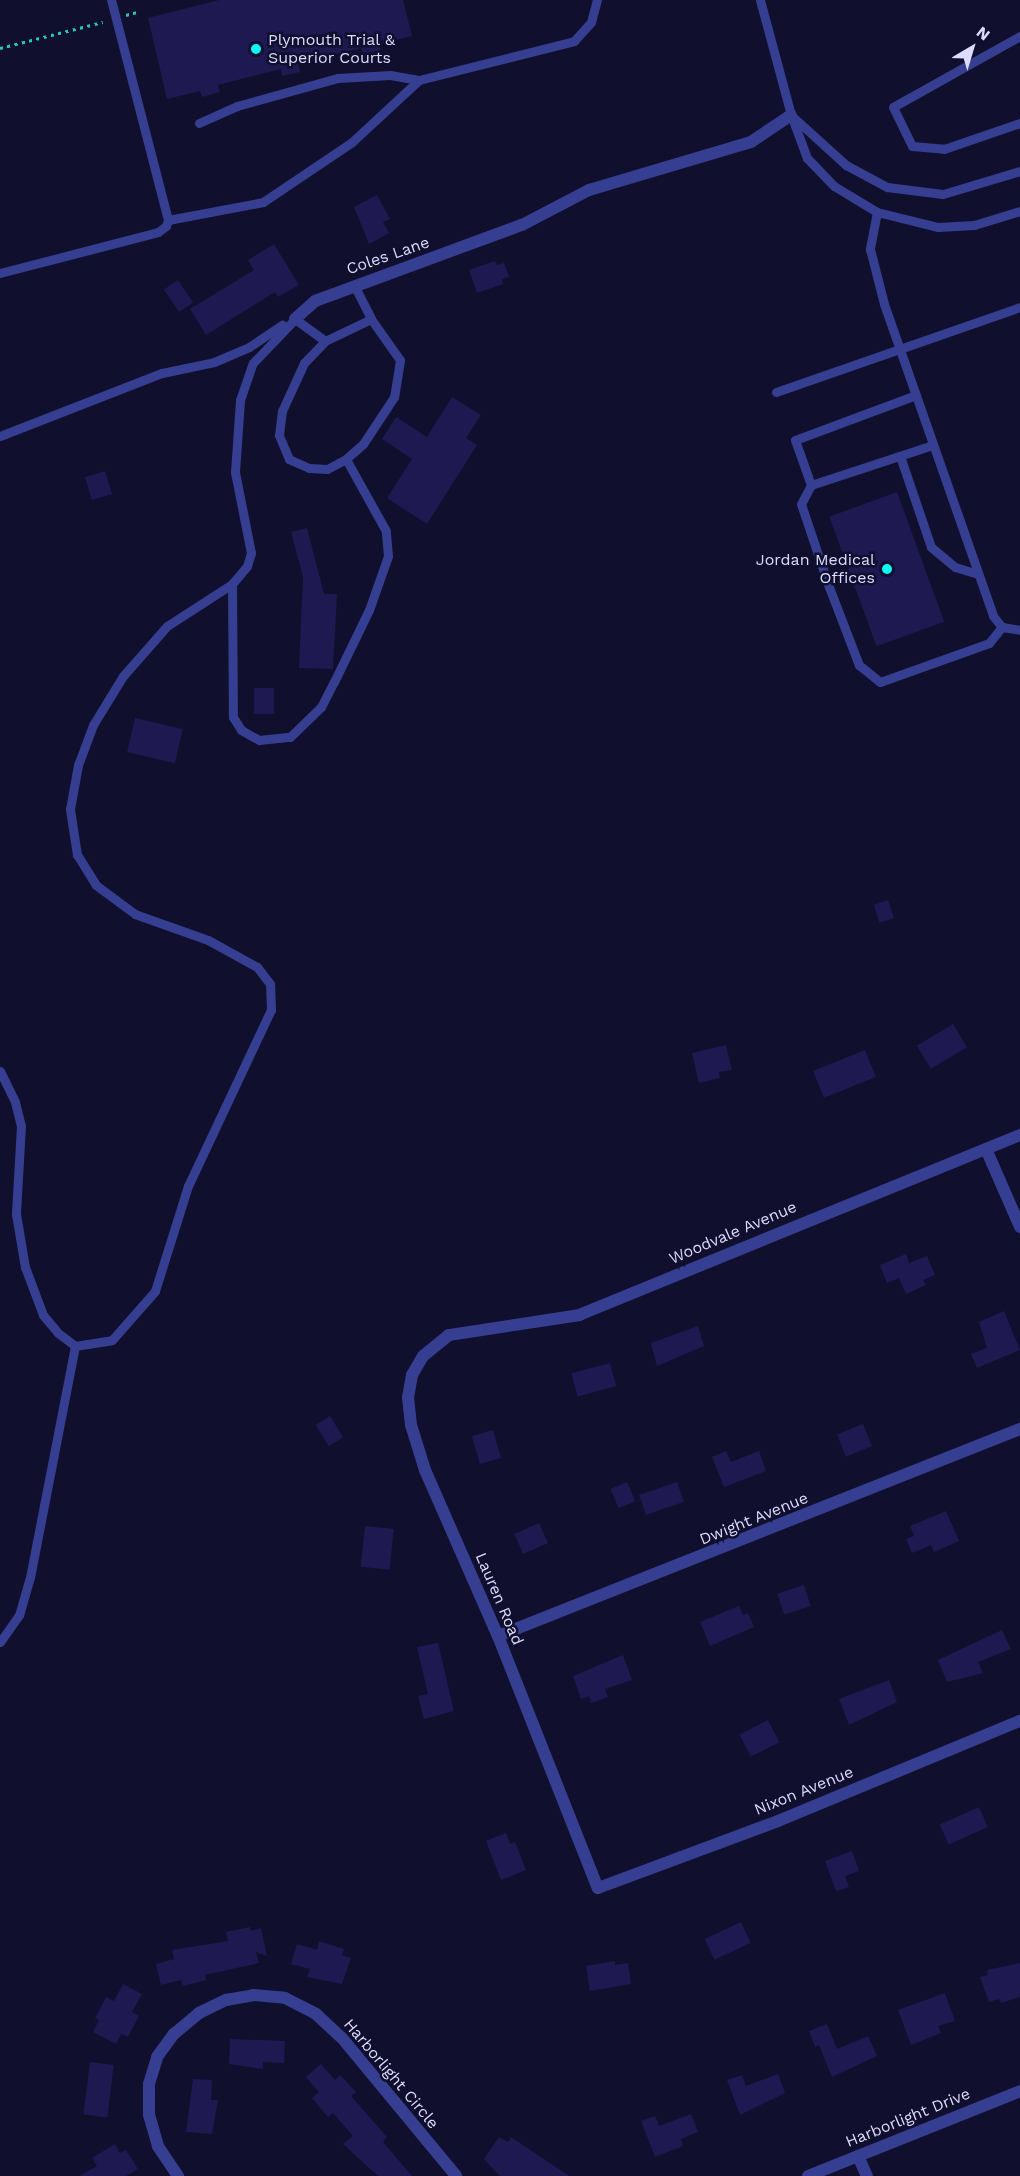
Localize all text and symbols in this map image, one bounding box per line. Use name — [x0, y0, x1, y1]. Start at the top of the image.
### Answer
north arrow — [942, 18, 1002, 78]
text: N — [973, 22, 994, 45]
place label: Plymouth Trial & Superior Courts — [268, 30, 396, 68]
marker: Plymouth Trial & Superior Courts — [249, 42, 263, 56]
street label: Coles Lane — [344, 233, 432, 279]
place label: Jordan Medical Offices — [756, 550, 875, 588]
marker: Jordan Medical Offices — [880, 562, 894, 576]
street label: Woodvale Avenue — [666, 1197, 800, 1269]
street label: Dwight Avenue — [697, 1488, 811, 1550]
street label: Lauren Road — [471, 1550, 527, 1648]
street label: Nixon Avenue — [751, 1762, 857, 1820]
street label: Harborlight Circle — [339, 2015, 443, 2133]
street label: Harborlight Drive — [843, 2084, 973, 2152]

